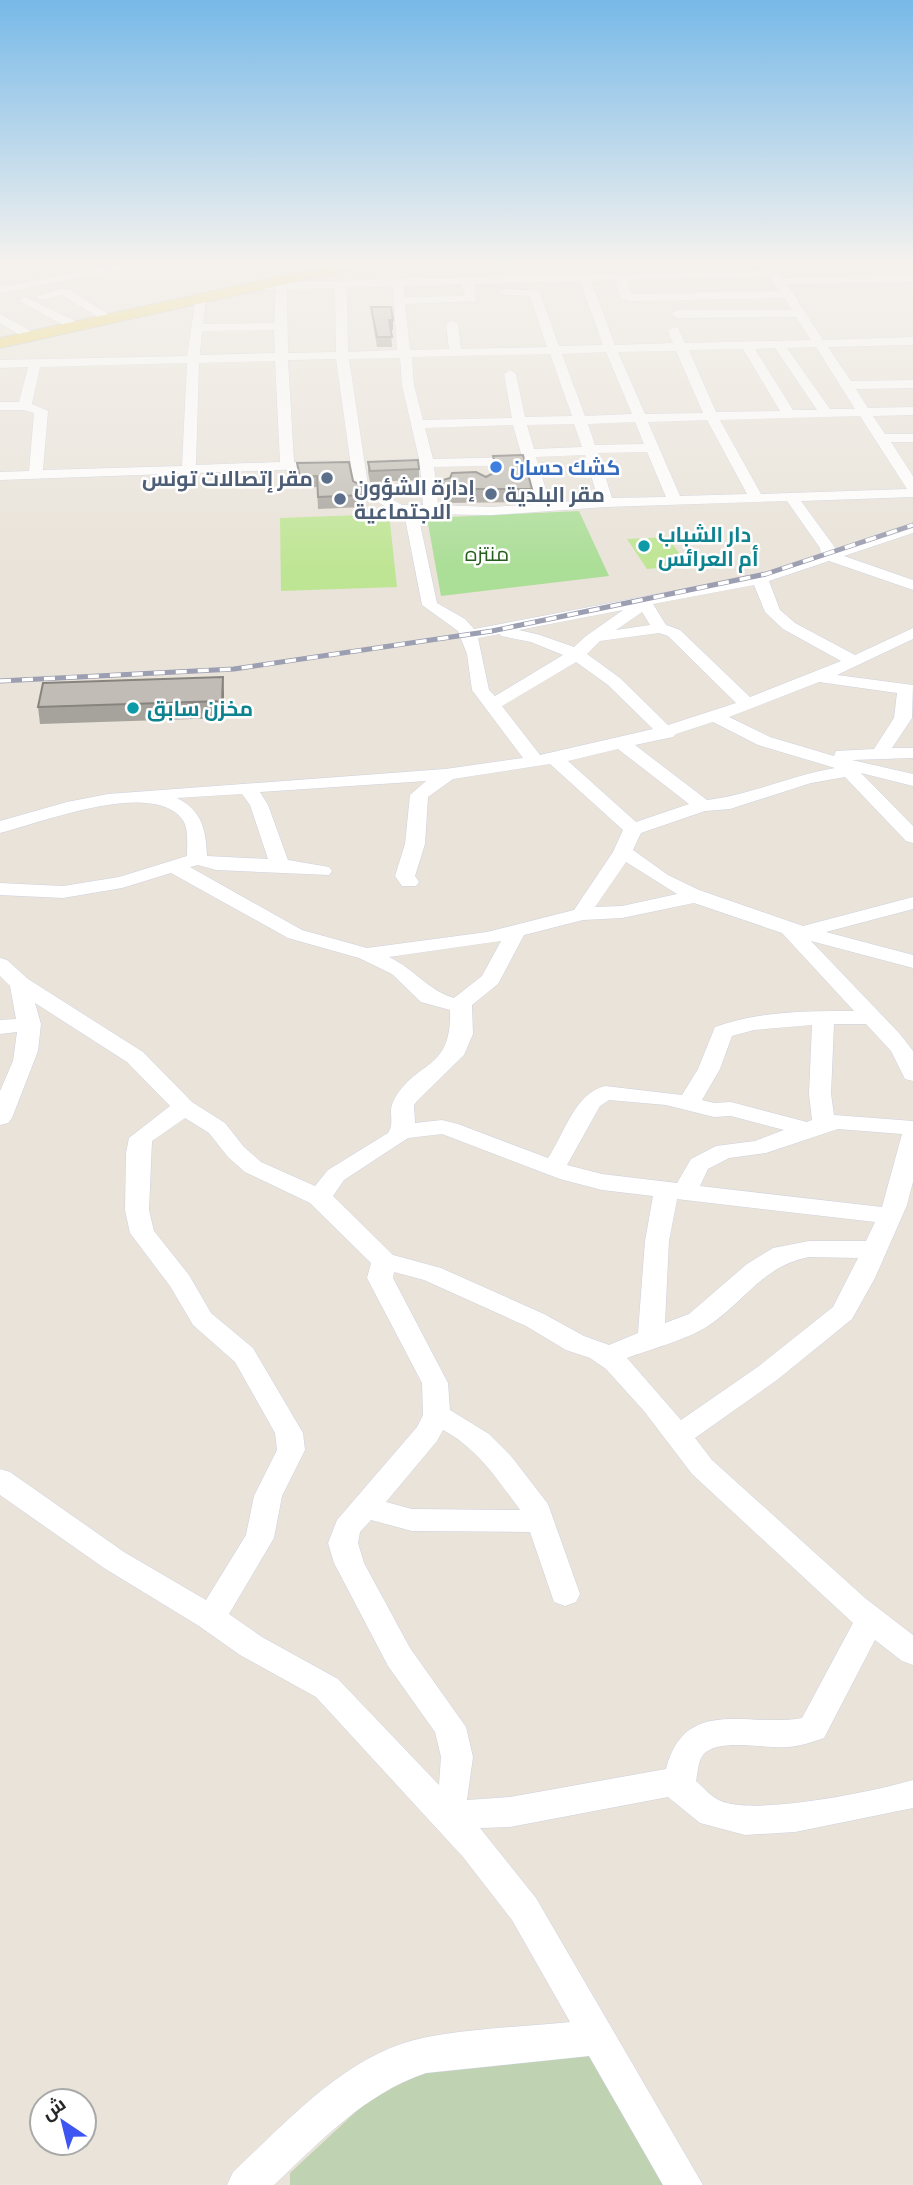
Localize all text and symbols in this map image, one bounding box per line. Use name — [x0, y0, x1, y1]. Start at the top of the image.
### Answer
place label: كشك حسان — [510, 454, 620, 481]
marker: كشك حسان — [488, 459, 504, 475]
place label: مقر إتصالات تونس — [142, 465, 313, 493]
marker: مقر إتصالات تونس — [319, 470, 335, 486]
place label: إدارة الشؤون الاجتماعية — [354, 474, 475, 525]
place label: مقر البلدية — [505, 481, 605, 508]
marker: مقر البلدية — [483, 486, 499, 502]
marker: إدارة الشؤون الاجتماعية — [332, 491, 348, 507]
place label: دار الشباب أم العرائس — [658, 521, 759, 573]
marker: دار الشباب أم العرائس — [636, 538, 652, 554]
park label: منتزه — [465, 540, 509, 567]
place label: مخزن سابق — [147, 695, 253, 722]
marker: مخزن سابق — [125, 700, 141, 716]
north arrow — [28, 2087, 98, 2157]
text: ش — [36, 2091, 70, 2125]

